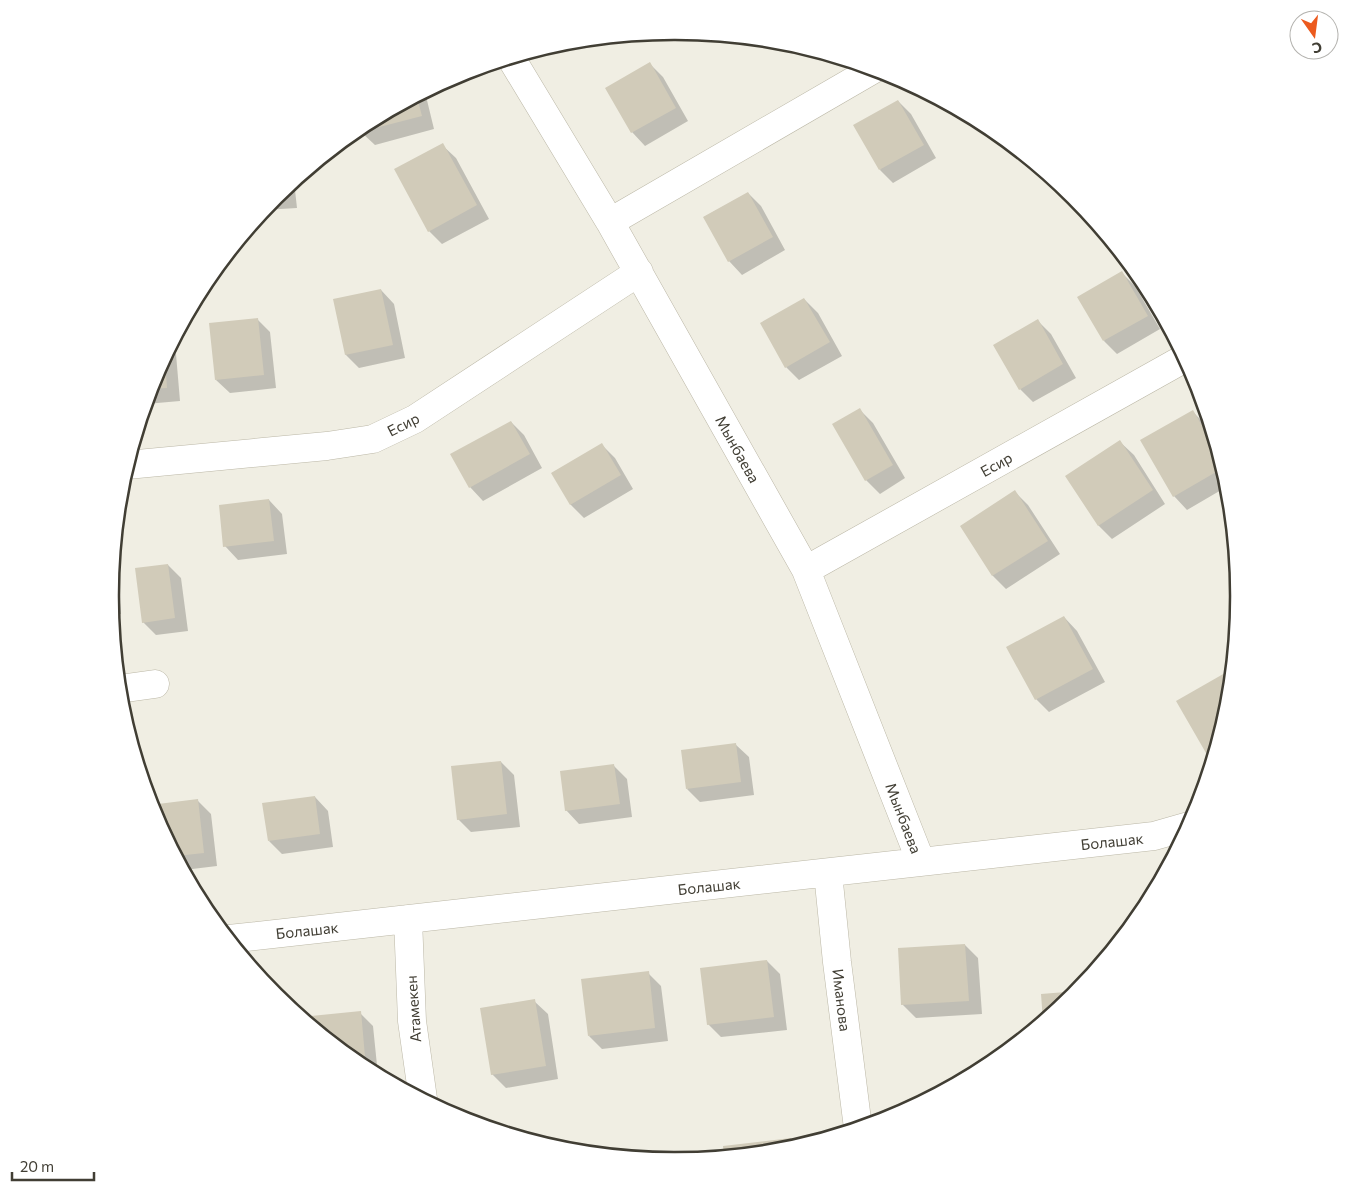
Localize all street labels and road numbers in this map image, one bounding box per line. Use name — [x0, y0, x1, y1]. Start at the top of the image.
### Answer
street label: Есир — [384, 408, 422, 440]
street label: Мынбаева — [712, 412, 764, 486]
street label: Есир — [977, 448, 1015, 480]
street label: Мынбаева — [882, 780, 926, 856]
street label: Болашак — [1080, 829, 1144, 853]
street label: Болашак — [677, 874, 741, 898]
street label: Болашак — [275, 918, 339, 942]
street label: Иманова — [829, 968, 855, 1032]
street label: Атамекен — [402, 975, 424, 1043]

